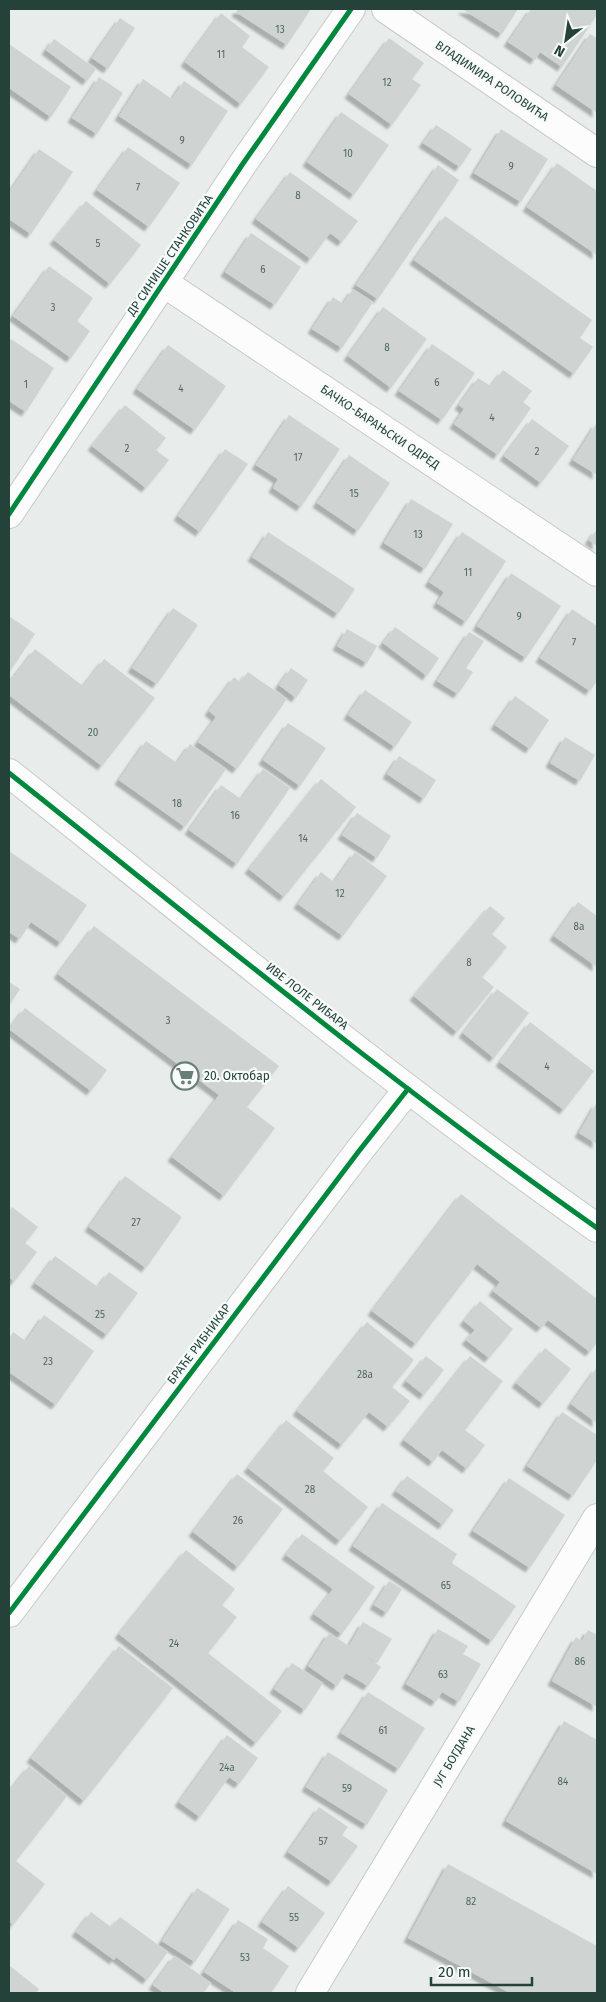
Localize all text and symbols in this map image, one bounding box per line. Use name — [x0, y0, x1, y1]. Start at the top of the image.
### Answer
north arrow — [541, 15, 591, 65]
house number: 13 — [275, 24, 285, 36]
street label: ВЛАДИМИРА РОЛОВИЋА — [433, 38, 551, 124]
text: N — [551, 41, 568, 61]
house number: 11 — [217, 49, 225, 61]
house number: 12 — [382, 77, 392, 89]
house number: 9 — [179, 135, 185, 147]
house number: 10 — [343, 148, 353, 160]
house number: 9 — [508, 161, 514, 173]
house number: 7 — [136, 182, 141, 194]
house number: 8 — [295, 190, 301, 202]
street label: ДР СИНИШЕ СТАНКОВИЋА — [124, 192, 216, 319]
house number: 5 — [95, 238, 101, 250]
house number: 6 — [260, 264, 266, 276]
house number: 3 — [51, 302, 56, 314]
house number: 8 — [384, 342, 390, 354]
house number: 6 — [434, 377, 440, 389]
house number: 1 — [24, 379, 28, 391]
street label: БАЧКО-БАРАЊСКИ ОДРЕД — [318, 382, 442, 472]
house number: 4 — [178, 383, 184, 395]
house number: 4 — [489, 412, 495, 424]
house number: 2 — [125, 443, 130, 455]
house number: 2 — [535, 446, 540, 458]
house number: 17 — [294, 452, 303, 464]
house number: 15 — [349, 488, 359, 500]
house number: 13 — [413, 529, 423, 541]
house number: 11 — [464, 567, 472, 579]
house number: 9 — [516, 611, 522, 623]
house number: 7 — [572, 637, 577, 649]
house number: 20 — [88, 727, 99, 739]
house number: 18 — [172, 798, 182, 810]
house number: 16 — [230, 810, 240, 822]
house number: 14 — [298, 833, 309, 845]
house number: 12 — [335, 888, 345, 900]
house number: 8a — [574, 921, 584, 933]
house number: 8 — [466, 957, 472, 969]
street label: ИВЕ ЛОЛЕ РИБАРА — [263, 960, 351, 1033]
house number: 3 — [166, 1015, 171, 1027]
supermarket icon: 20. Октобар — [170, 1061, 200, 1091]
house number: 4 — [544, 1061, 550, 1073]
place label: 20. Октобар — [204, 1069, 270, 1083]
house number: 27 — [131, 1217, 141, 1229]
street label: БРАЋЕ РИБНИКАР — [164, 1301, 234, 1387]
house number: 25 — [95, 1309, 105, 1321]
house number: 23 — [43, 1356, 53, 1368]
house number: 28a — [357, 1369, 373, 1381]
house number: 28 — [305, 1484, 316, 1496]
house number: 26 — [233, 1515, 243, 1527]
house number: 65 — [441, 1580, 451, 1592]
house number: 24 — [169, 1638, 180, 1650]
house number: 86 — [575, 1656, 585, 1668]
house number: 63 — [438, 1669, 448, 1681]
street label: ЈУГ БОГДАНА — [430, 1723, 478, 1789]
house number: 61 — [378, 1725, 388, 1737]
house number: 24a — [219, 1762, 235, 1774]
house number: 84 — [558, 1776, 569, 1788]
house number: 59 — [342, 1783, 352, 1795]
house number: 57 — [318, 1836, 328, 1848]
house number: 82 — [466, 1896, 476, 1908]
house number: 55 — [289, 1912, 299, 1924]
house number: 53 — [240, 1952, 250, 1964]
scale bar — [431, 1954, 532, 1986]
text: 20 m — [438, 1963, 471, 1981]

